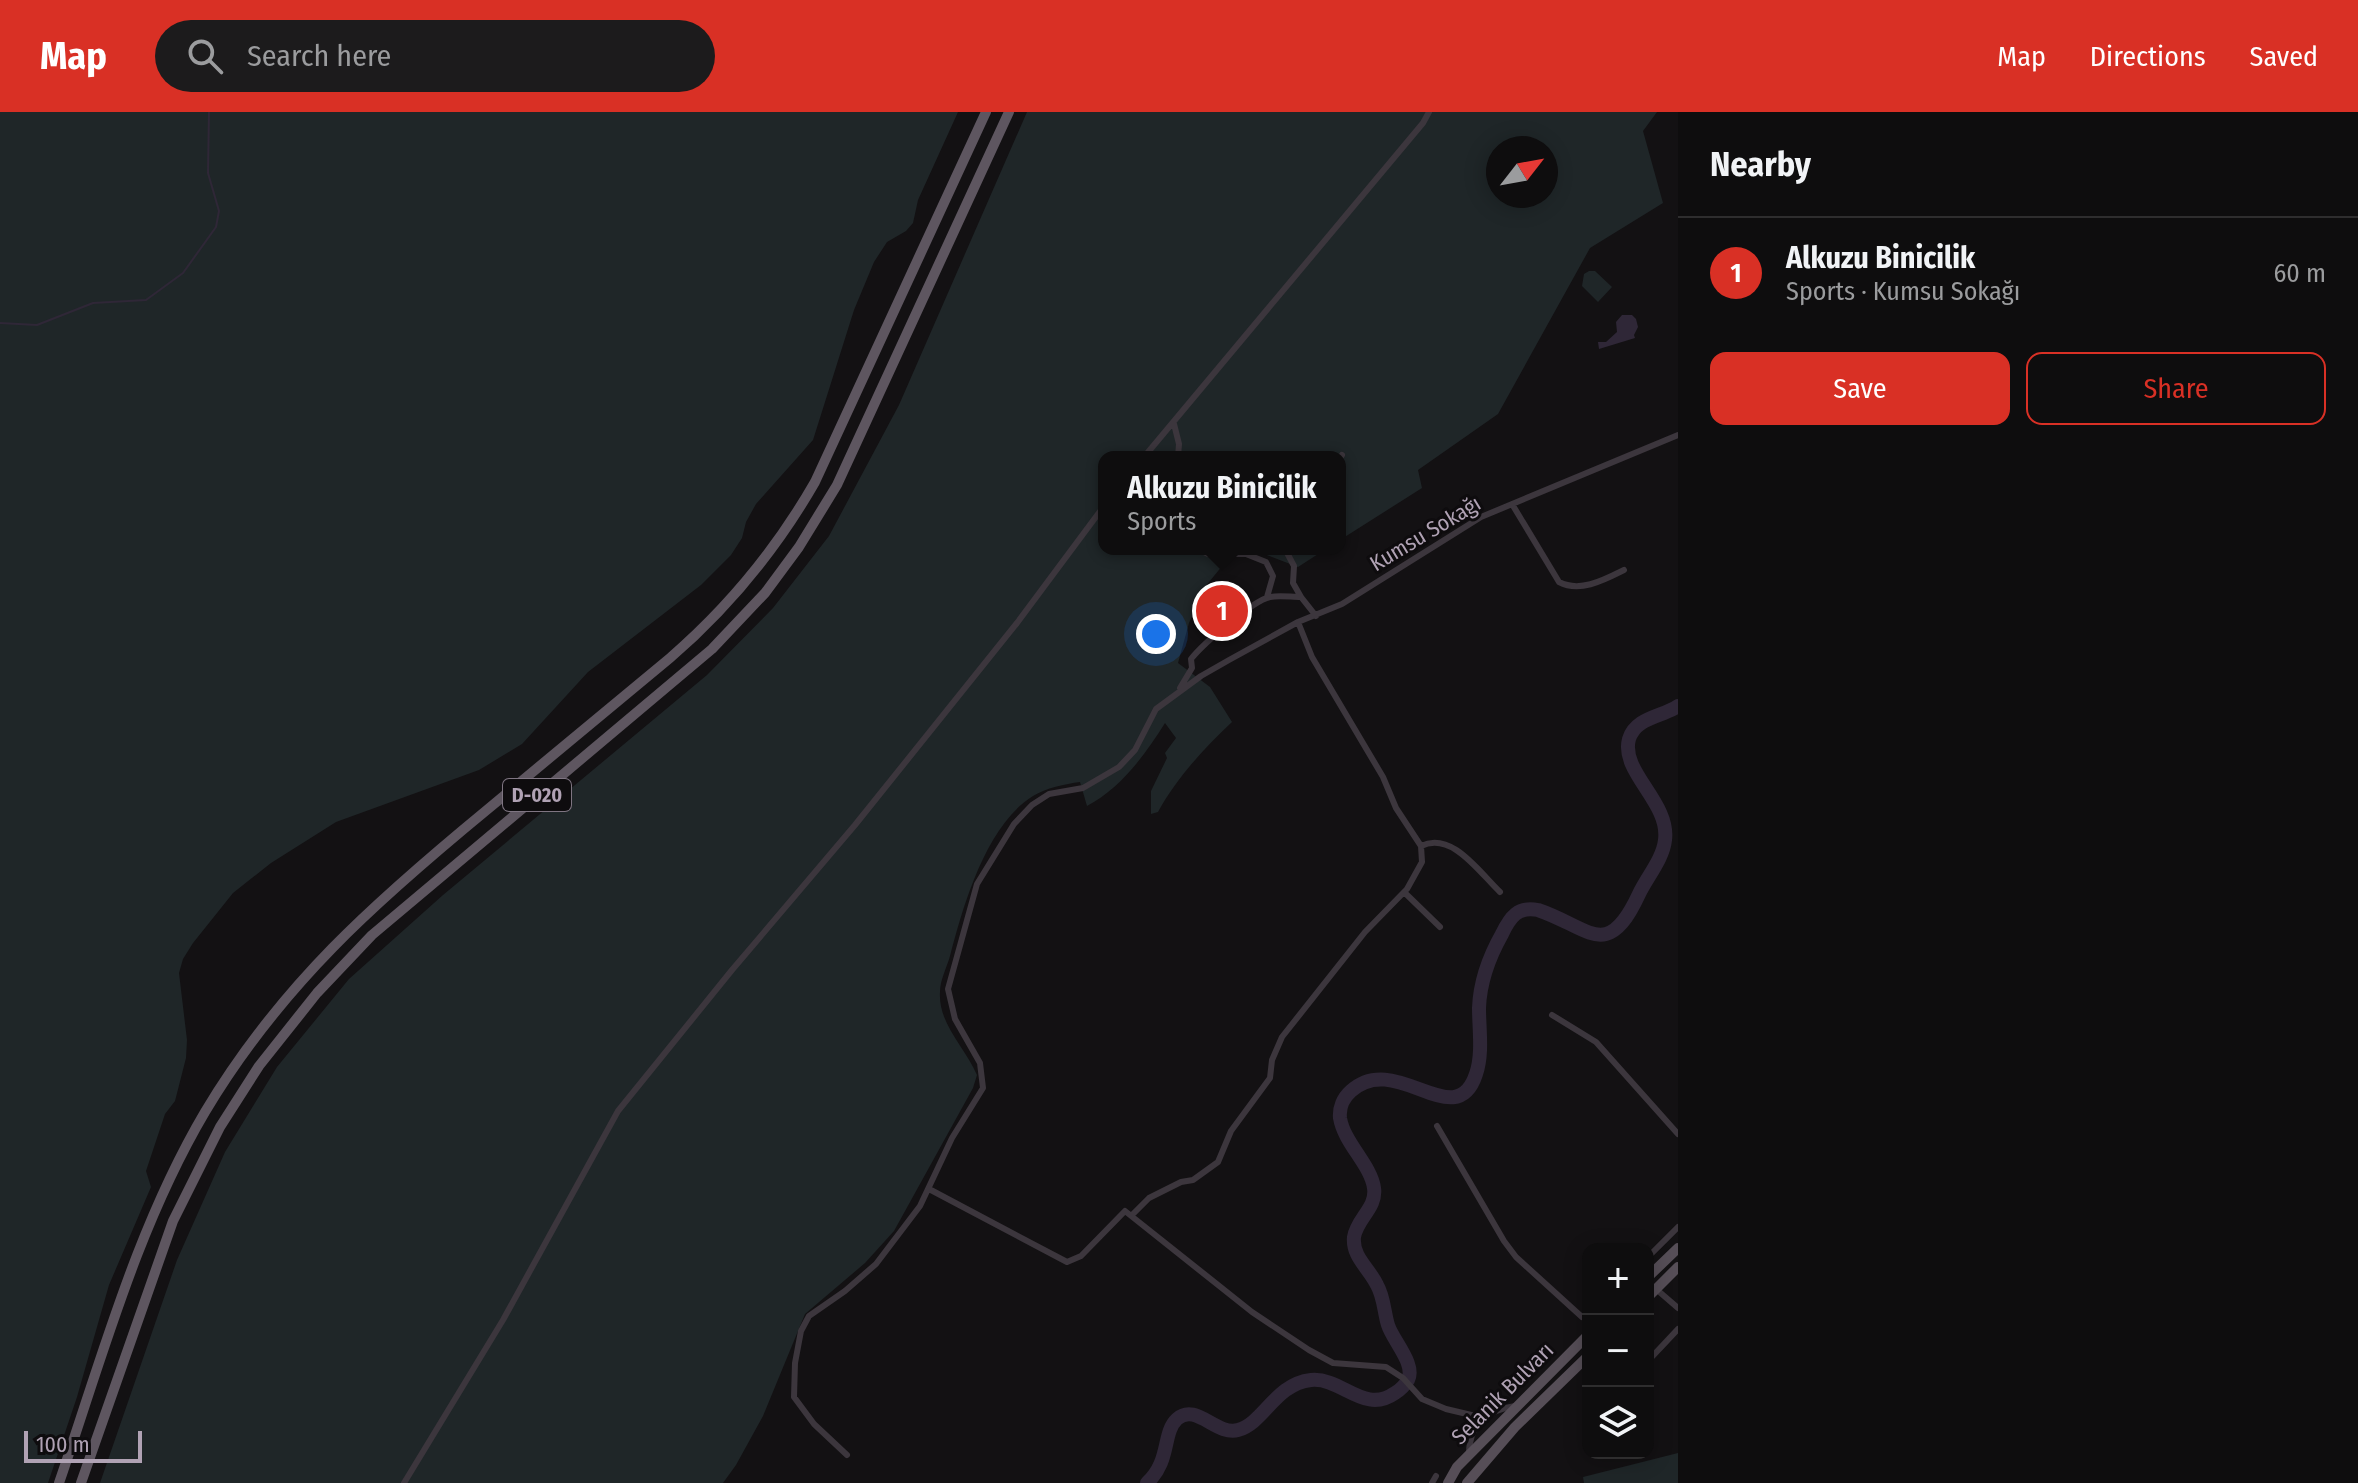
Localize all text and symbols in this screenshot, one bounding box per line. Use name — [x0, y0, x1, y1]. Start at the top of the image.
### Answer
search box — [155, 20, 715, 92]
text: Map — [40, 33, 107, 79]
icon: search — [183, 34, 227, 78]
text: Search here — [247, 38, 391, 74]
text: Map — [1997, 40, 2046, 73]
text: Directions — [2090, 40, 2206, 73]
text: Saved — [2250, 40, 2318, 73]
north arrow — [1486, 136, 1558, 208]
text: Nearby — [1710, 144, 1811, 185]
text: Alkuzu Binicilik — [1786, 240, 1975, 276]
text: 1 — [1731, 258, 1742, 289]
text: 60 m — [2273, 258, 2326, 289]
text: Sports · Kumsu Sokağı — [1786, 276, 2020, 307]
button: Save — [1710, 352, 2010, 425]
button: Share — [2026, 352, 2326, 425]
popup — [1098, 451, 1346, 555]
text: Alkuzu Binicilik — [1127, 470, 1317, 506]
street label: Kumsu Sokağı — [1365, 490, 1486, 577]
text: Sports — [1127, 506, 1196, 537]
pin: 1 — [1196, 581, 1248, 641]
your location — [1136, 614, 1176, 654]
road number: D-020 — [503, 779, 571, 811]
map controls — [1582, 1243, 1654, 1459]
button: + — [1582, 1243, 1654, 1315]
button: − — [1582, 1315, 1654, 1387]
street label: Selanik Bulvarı — [1446, 1337, 1559, 1450]
button: layers — [1582, 1387, 1654, 1459]
scale bar — [24, 1427, 142, 1463]
text: 100 m — [36, 1431, 90, 1458]

